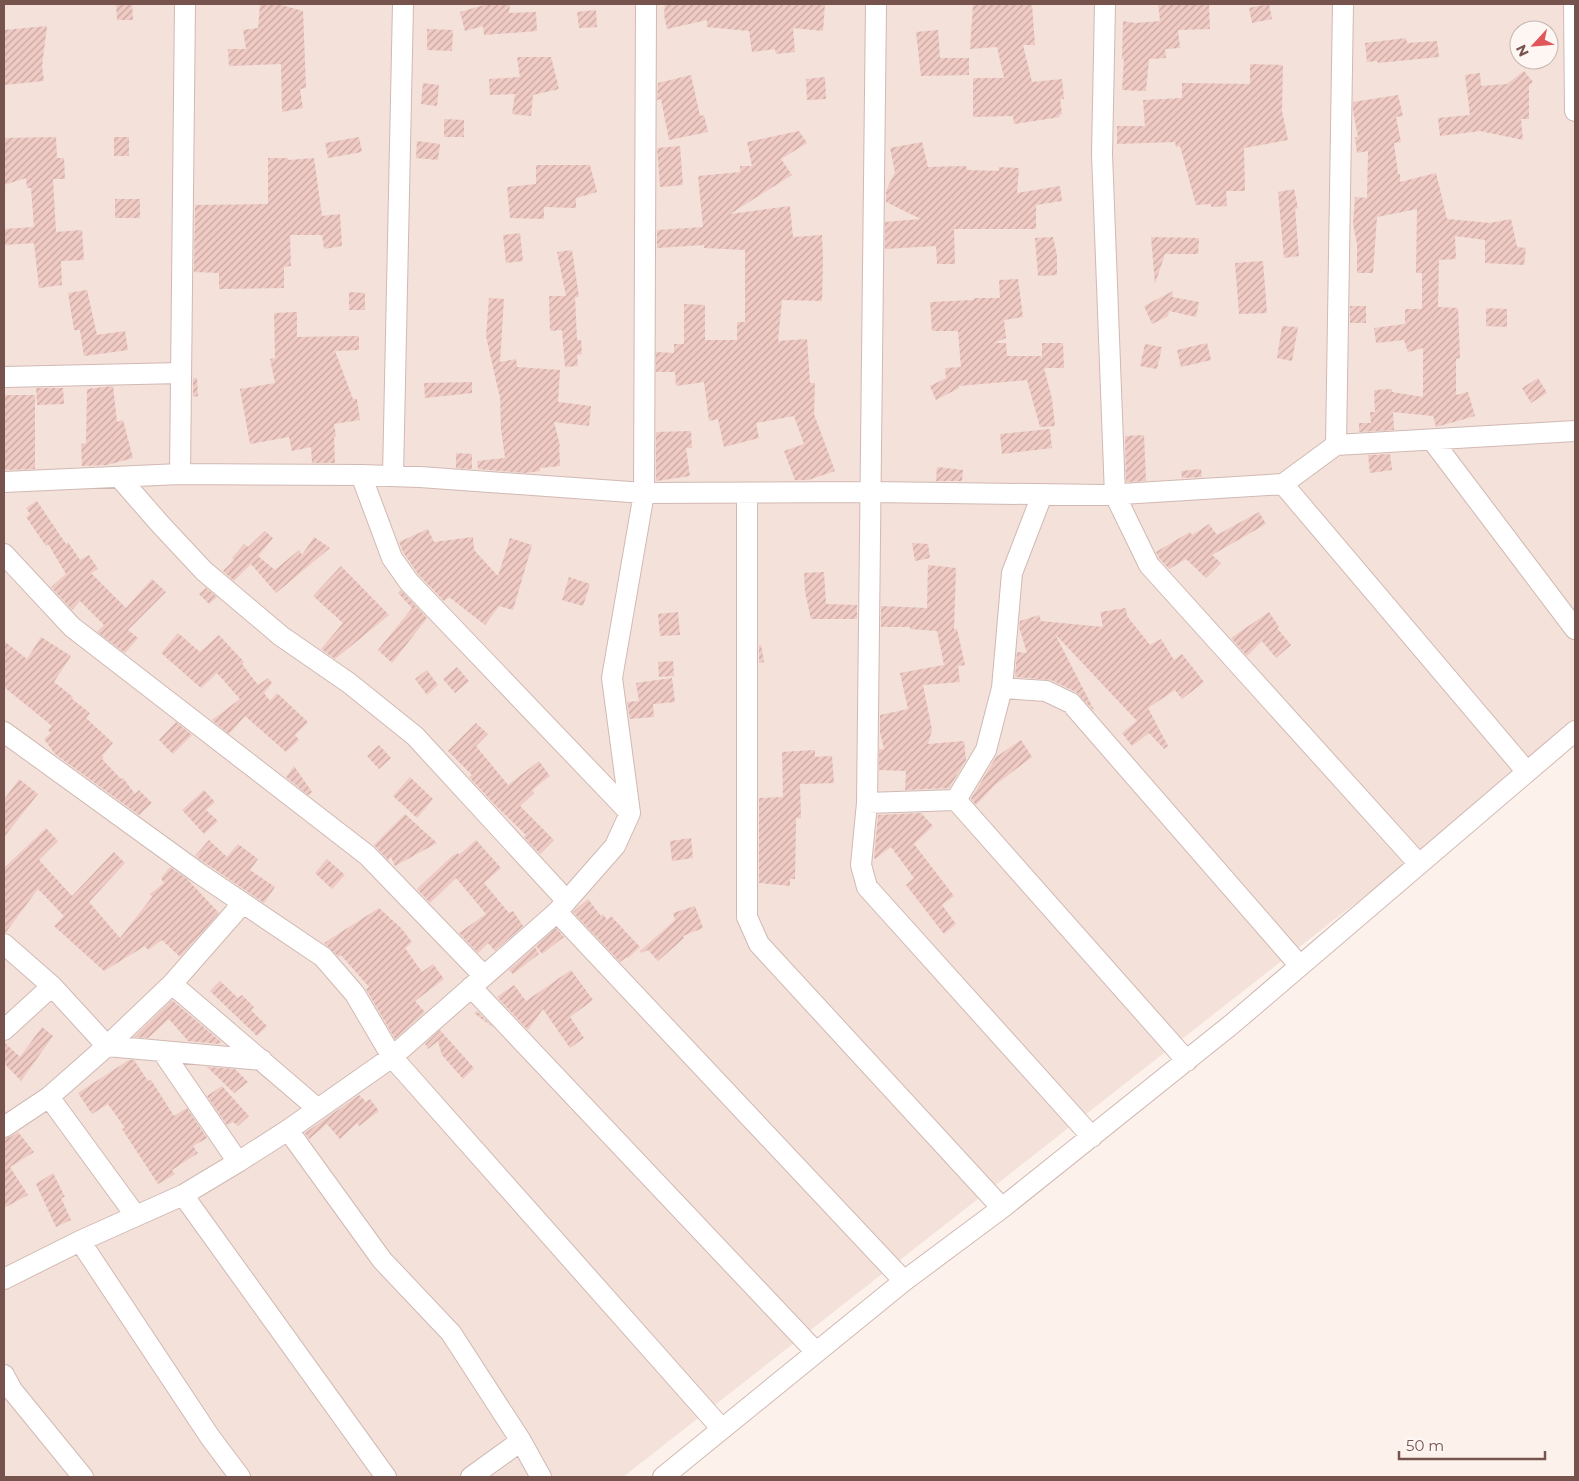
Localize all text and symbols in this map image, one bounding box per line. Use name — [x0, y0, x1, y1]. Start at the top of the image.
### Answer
north arrow — [1509, 20, 1559, 70]
text: N — [1512, 42, 1533, 60]
scale bar — [1399, 1428, 1545, 1460]
text: 50 m — [1406, 1436, 1444, 1455]

